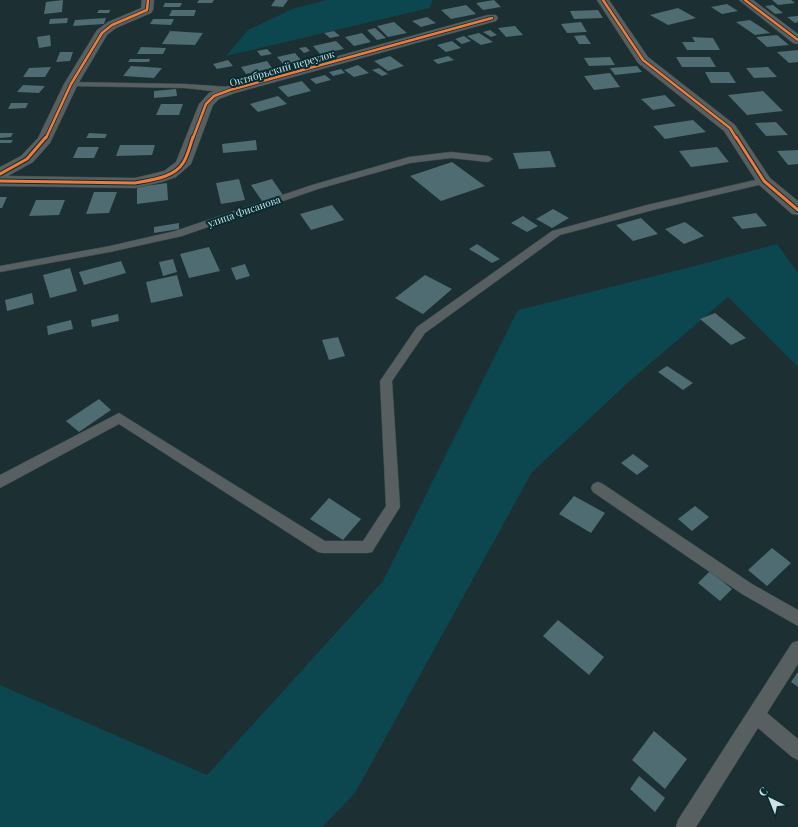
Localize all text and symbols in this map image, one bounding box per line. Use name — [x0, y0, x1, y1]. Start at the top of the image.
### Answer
street label: Октябрьский переулок — [228, 46, 336, 90]
street label: улица Фисанова — [205, 192, 282, 230]
north arrow — [750, 779, 790, 819]
text: С — [755, 783, 771, 799]

